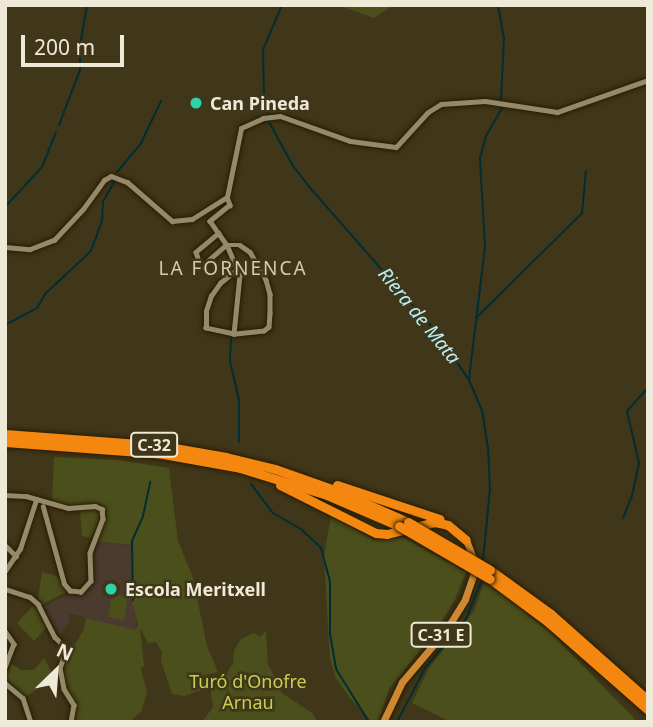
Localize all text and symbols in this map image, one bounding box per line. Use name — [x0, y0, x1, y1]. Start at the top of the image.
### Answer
scale bar — [24, 21, 128, 65]
text: 200 m — [34, 33, 95, 61]
place label: Can Pineda — [210, 92, 310, 114]
marker: Can Pineda — [188, 95, 204, 111]
district label: LA FORNENCA — [160, 258, 306, 280]
water label: Riera de Mata — [373, 263, 465, 369]
road number: C-32 — [130, 432, 178, 458]
place label: Escola Meritxell — [125, 578, 266, 600]
marker: Escola Meritxell — [103, 581, 119, 597]
road number: C-31 E — [410, 622, 472, 648]
north arrow — [21, 636, 91, 706]
text: N — [52, 637, 77, 667]
park label: Turó d'Onofre Arnau — [189, 671, 307, 714]

